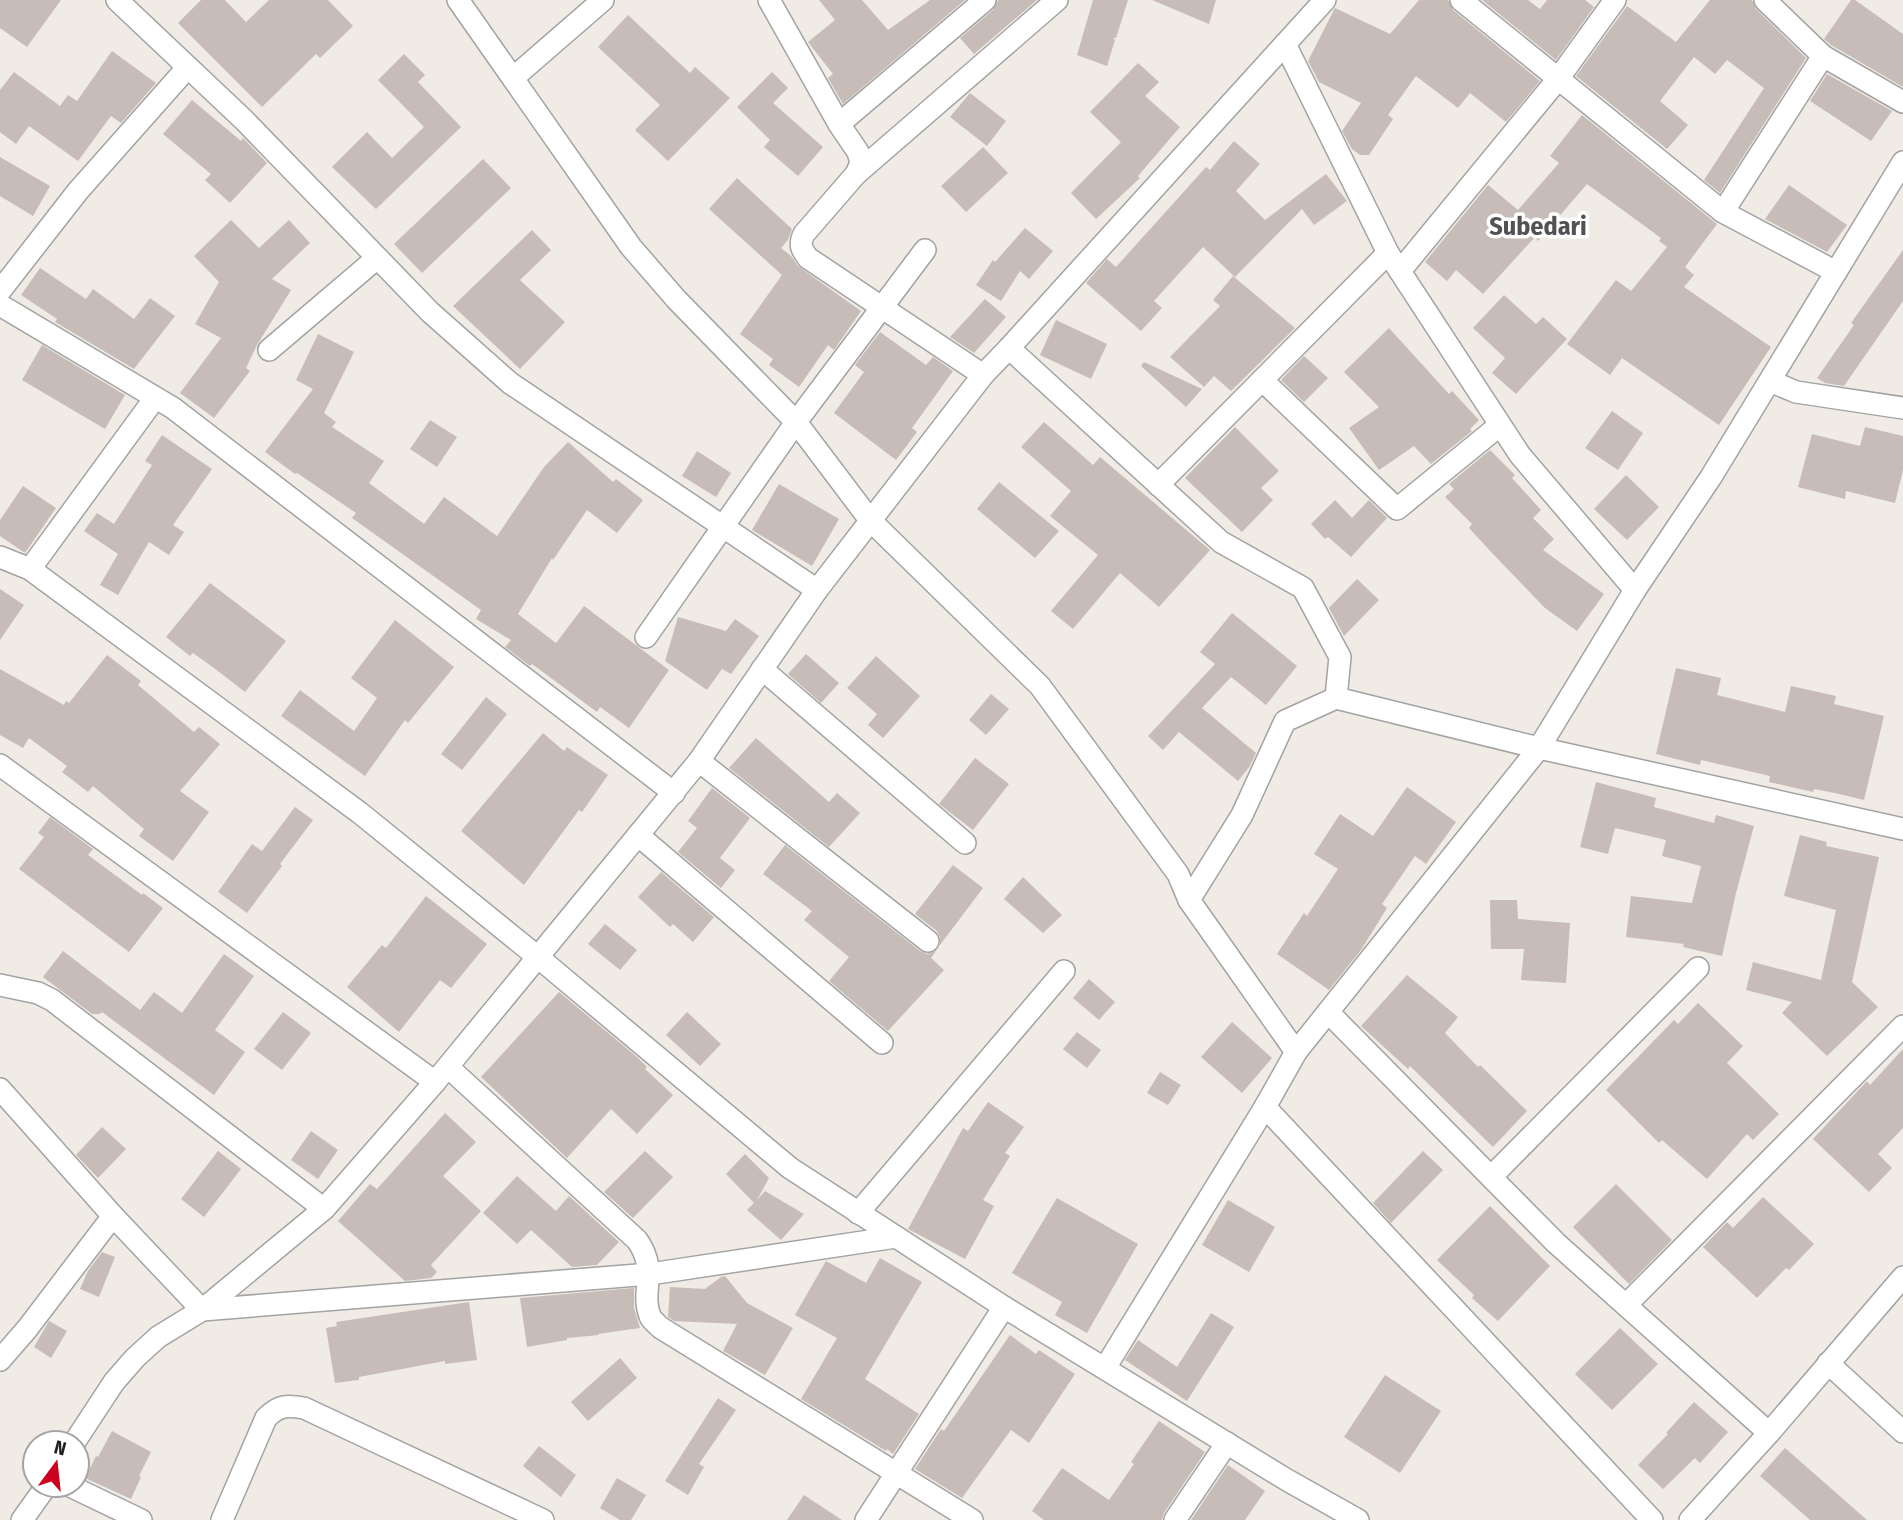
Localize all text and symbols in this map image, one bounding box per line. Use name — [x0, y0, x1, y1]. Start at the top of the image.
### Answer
district label: Subedari — [1489, 211, 1587, 242]
north arrow — [21, 1429, 91, 1499]
text: N — [52, 1435, 69, 1461]

